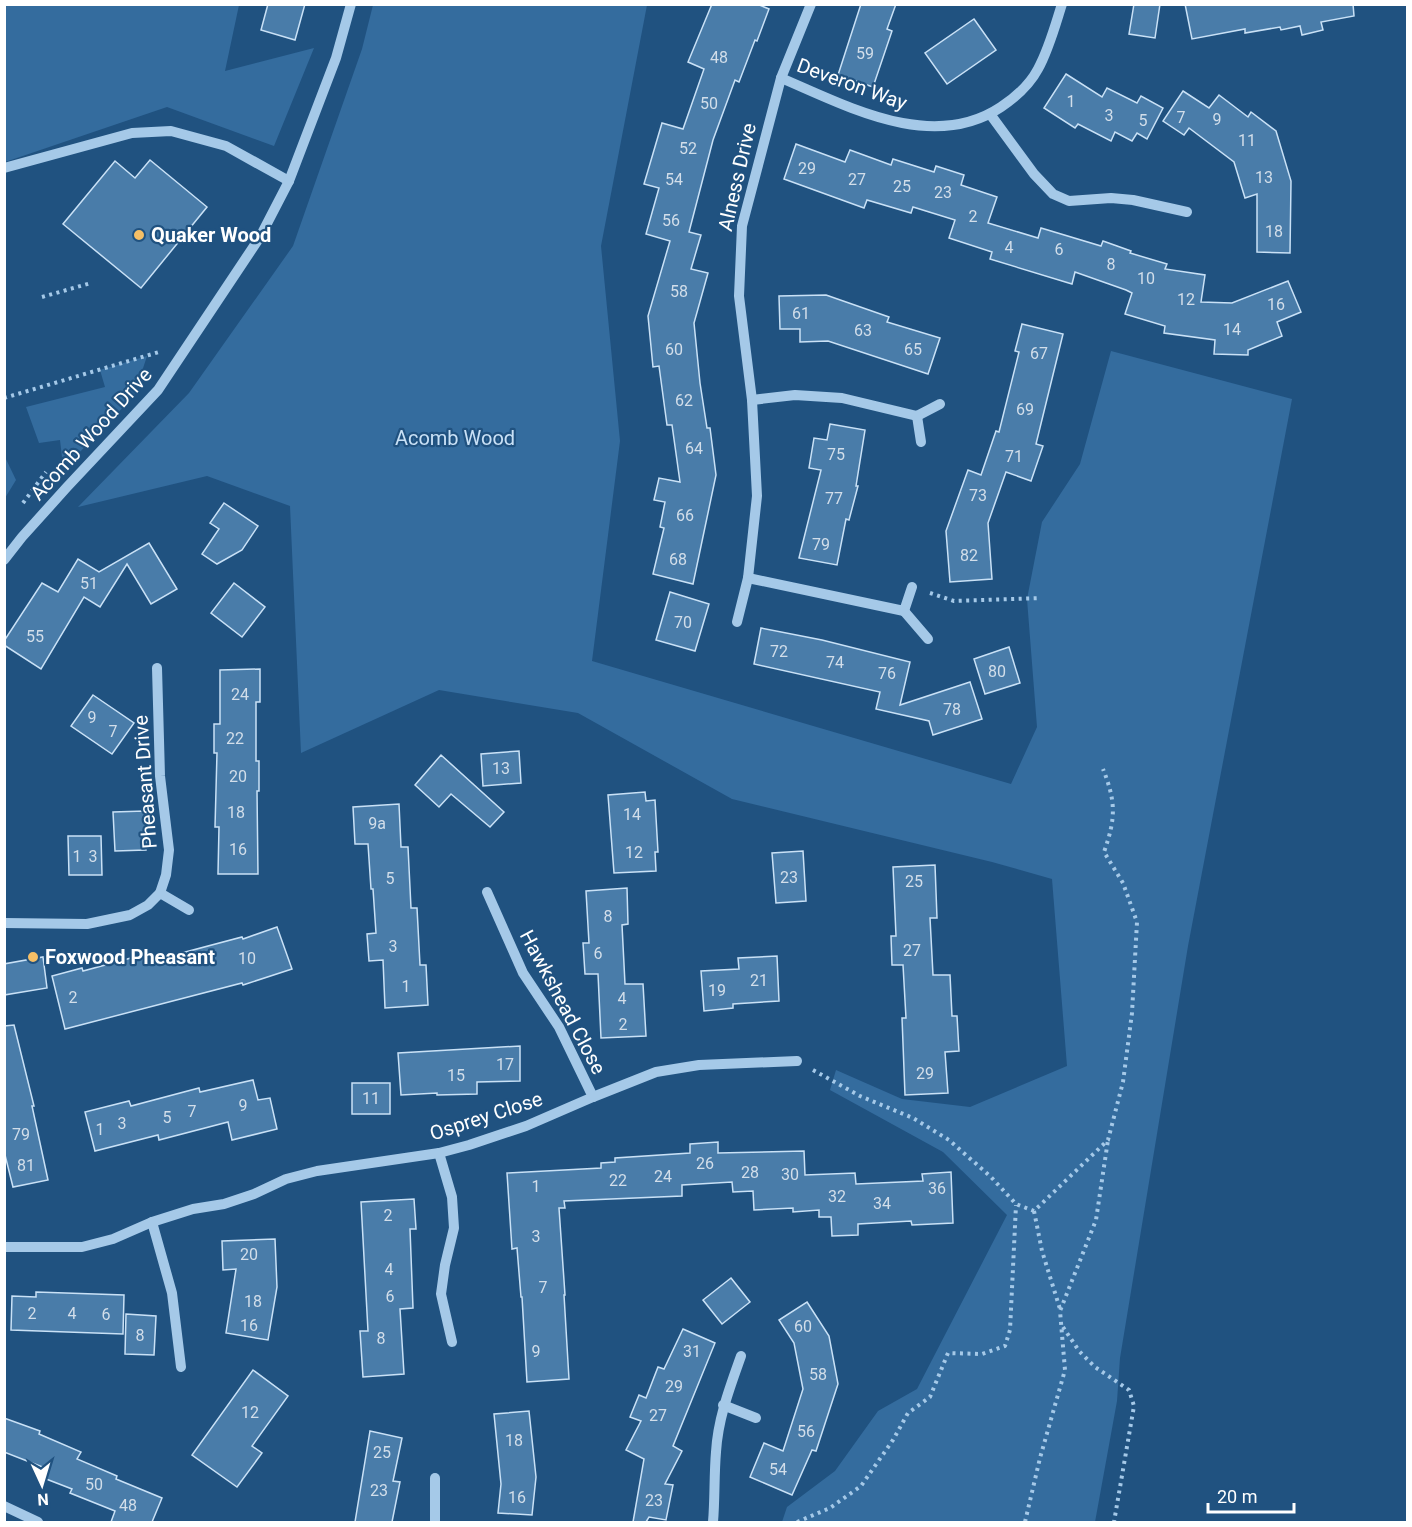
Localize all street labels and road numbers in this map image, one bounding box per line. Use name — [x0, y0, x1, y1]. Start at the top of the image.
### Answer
street label: Deveron Way — [794, 53, 911, 115]
street label: Alness Drive — [713, 121, 761, 233]
street label: Acomb Wood Drive — [25, 363, 157, 505]
street label: Pheasant Drive — [128, 714, 162, 850]
street label: Hawkshead Close — [515, 926, 611, 1078]
street label: Osprey Close — [427, 1087, 545, 1145]

